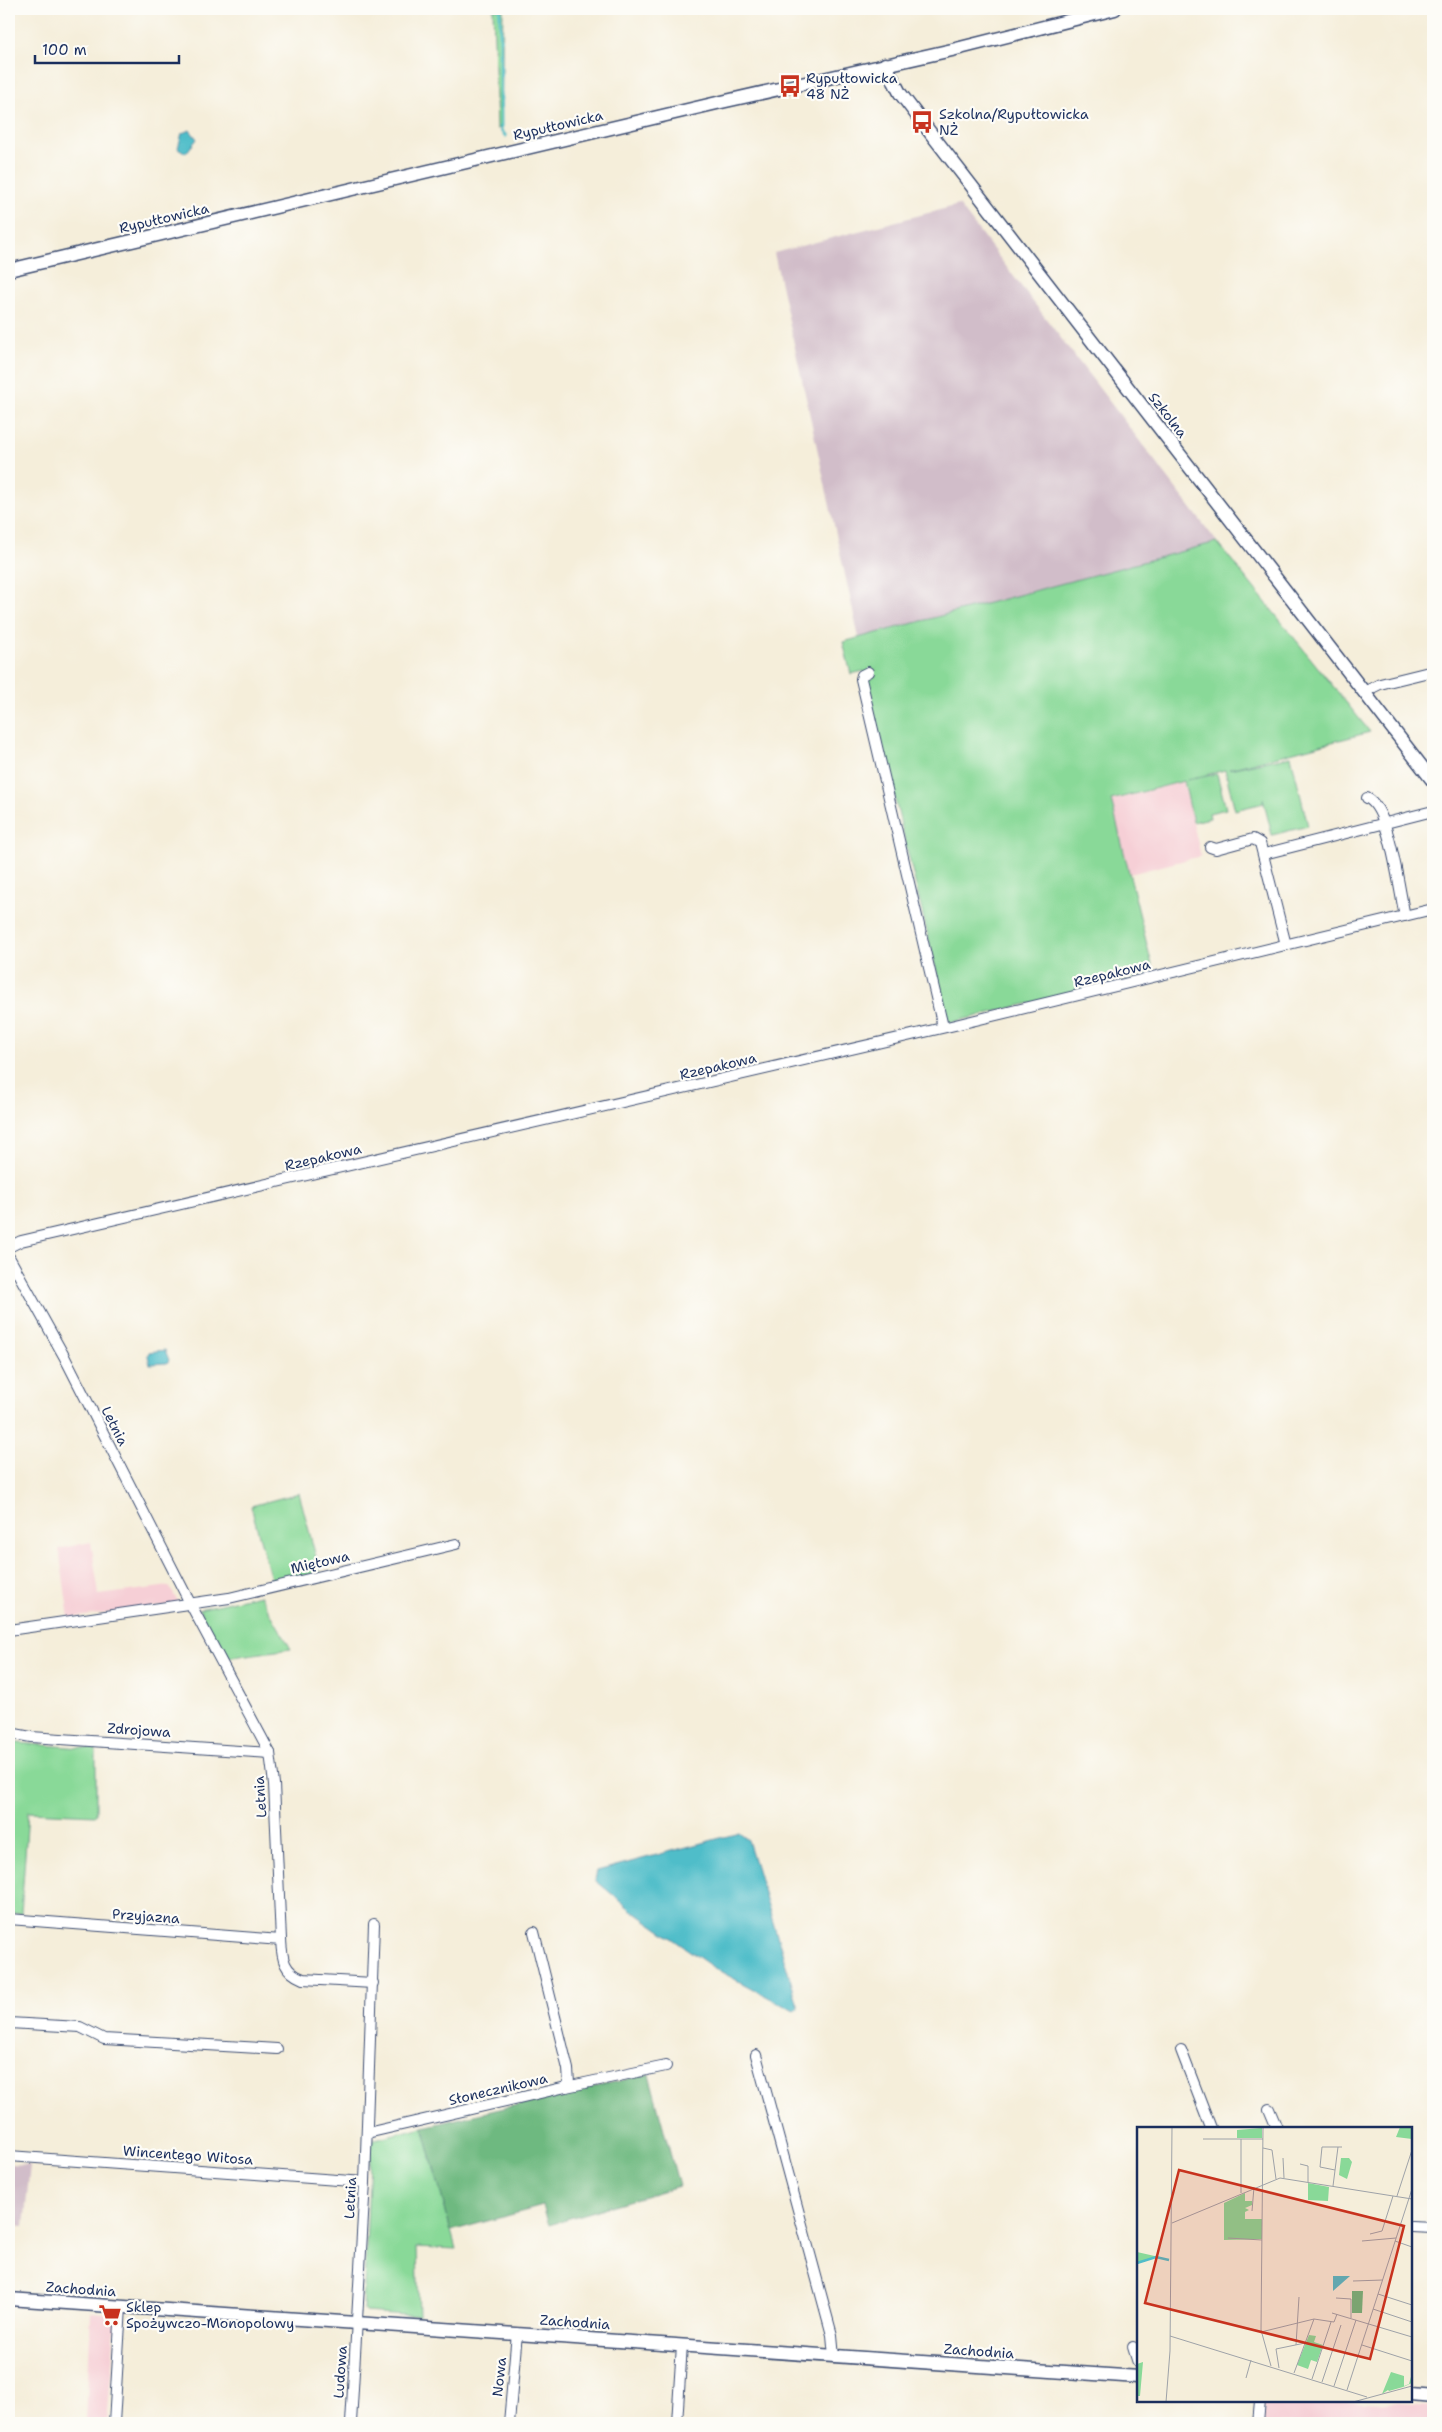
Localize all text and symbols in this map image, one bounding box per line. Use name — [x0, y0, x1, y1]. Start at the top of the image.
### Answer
scale bar — [35, 32, 179, 64]
text: 100 m — [42, 40, 87, 60]
place label: Rypułtowicka 48 NŻ — [806, 69, 898, 103]
bus stop icon: Rypułtowicka 48 NŻ — [777, 73, 803, 99]
place label: Szkolna/Rypułtowicka NŻ — [939, 105, 1089, 139]
street label: Rypułtowicka — [511, 106, 605, 144]
bus stop icon: Szkolna/Rypułtowicka NŻ — [909, 109, 935, 135]
street label: Rypułtowicka — [117, 199, 211, 237]
street label: Szkolna — [1145, 389, 1192, 442]
street label: Rzepakowa — [1072, 955, 1152, 991]
street label: Rzepakowa — [678, 1048, 758, 1084]
street label: Rzepakowa — [283, 1139, 363, 1175]
street label: Letnia — [97, 1403, 133, 1449]
street label: Miętowa — [289, 1546, 351, 1577]
street label: Zdrojowa — [107, 1719, 172, 1741]
street label: Letnia — [250, 1775, 270, 1819]
street label: Przyjazna — [112, 1905, 181, 1927]
street label: Słonecznikowa — [447, 2069, 549, 2109]
inset map — [1137, 2127, 1412, 2402]
street label: Wincentego Witosa — [122, 2141, 254, 2169]
street label: Letnia — [340, 2176, 360, 2219]
street label: Zachodnia — [45, 2278, 117, 2300]
place label: Sklep Spożywczo-Monopolowy — [126, 2298, 294, 2332]
supermarket icon: Sklep Spożywczo-Monopolowy — [97, 2302, 123, 2328]
street label: Zachodnia — [539, 2311, 611, 2333]
street label: Zachodnia — [943, 2340, 1015, 2362]
street label: Ludowa — [329, 2345, 351, 2399]
street label: Nowa — [488, 2356, 510, 2398]

